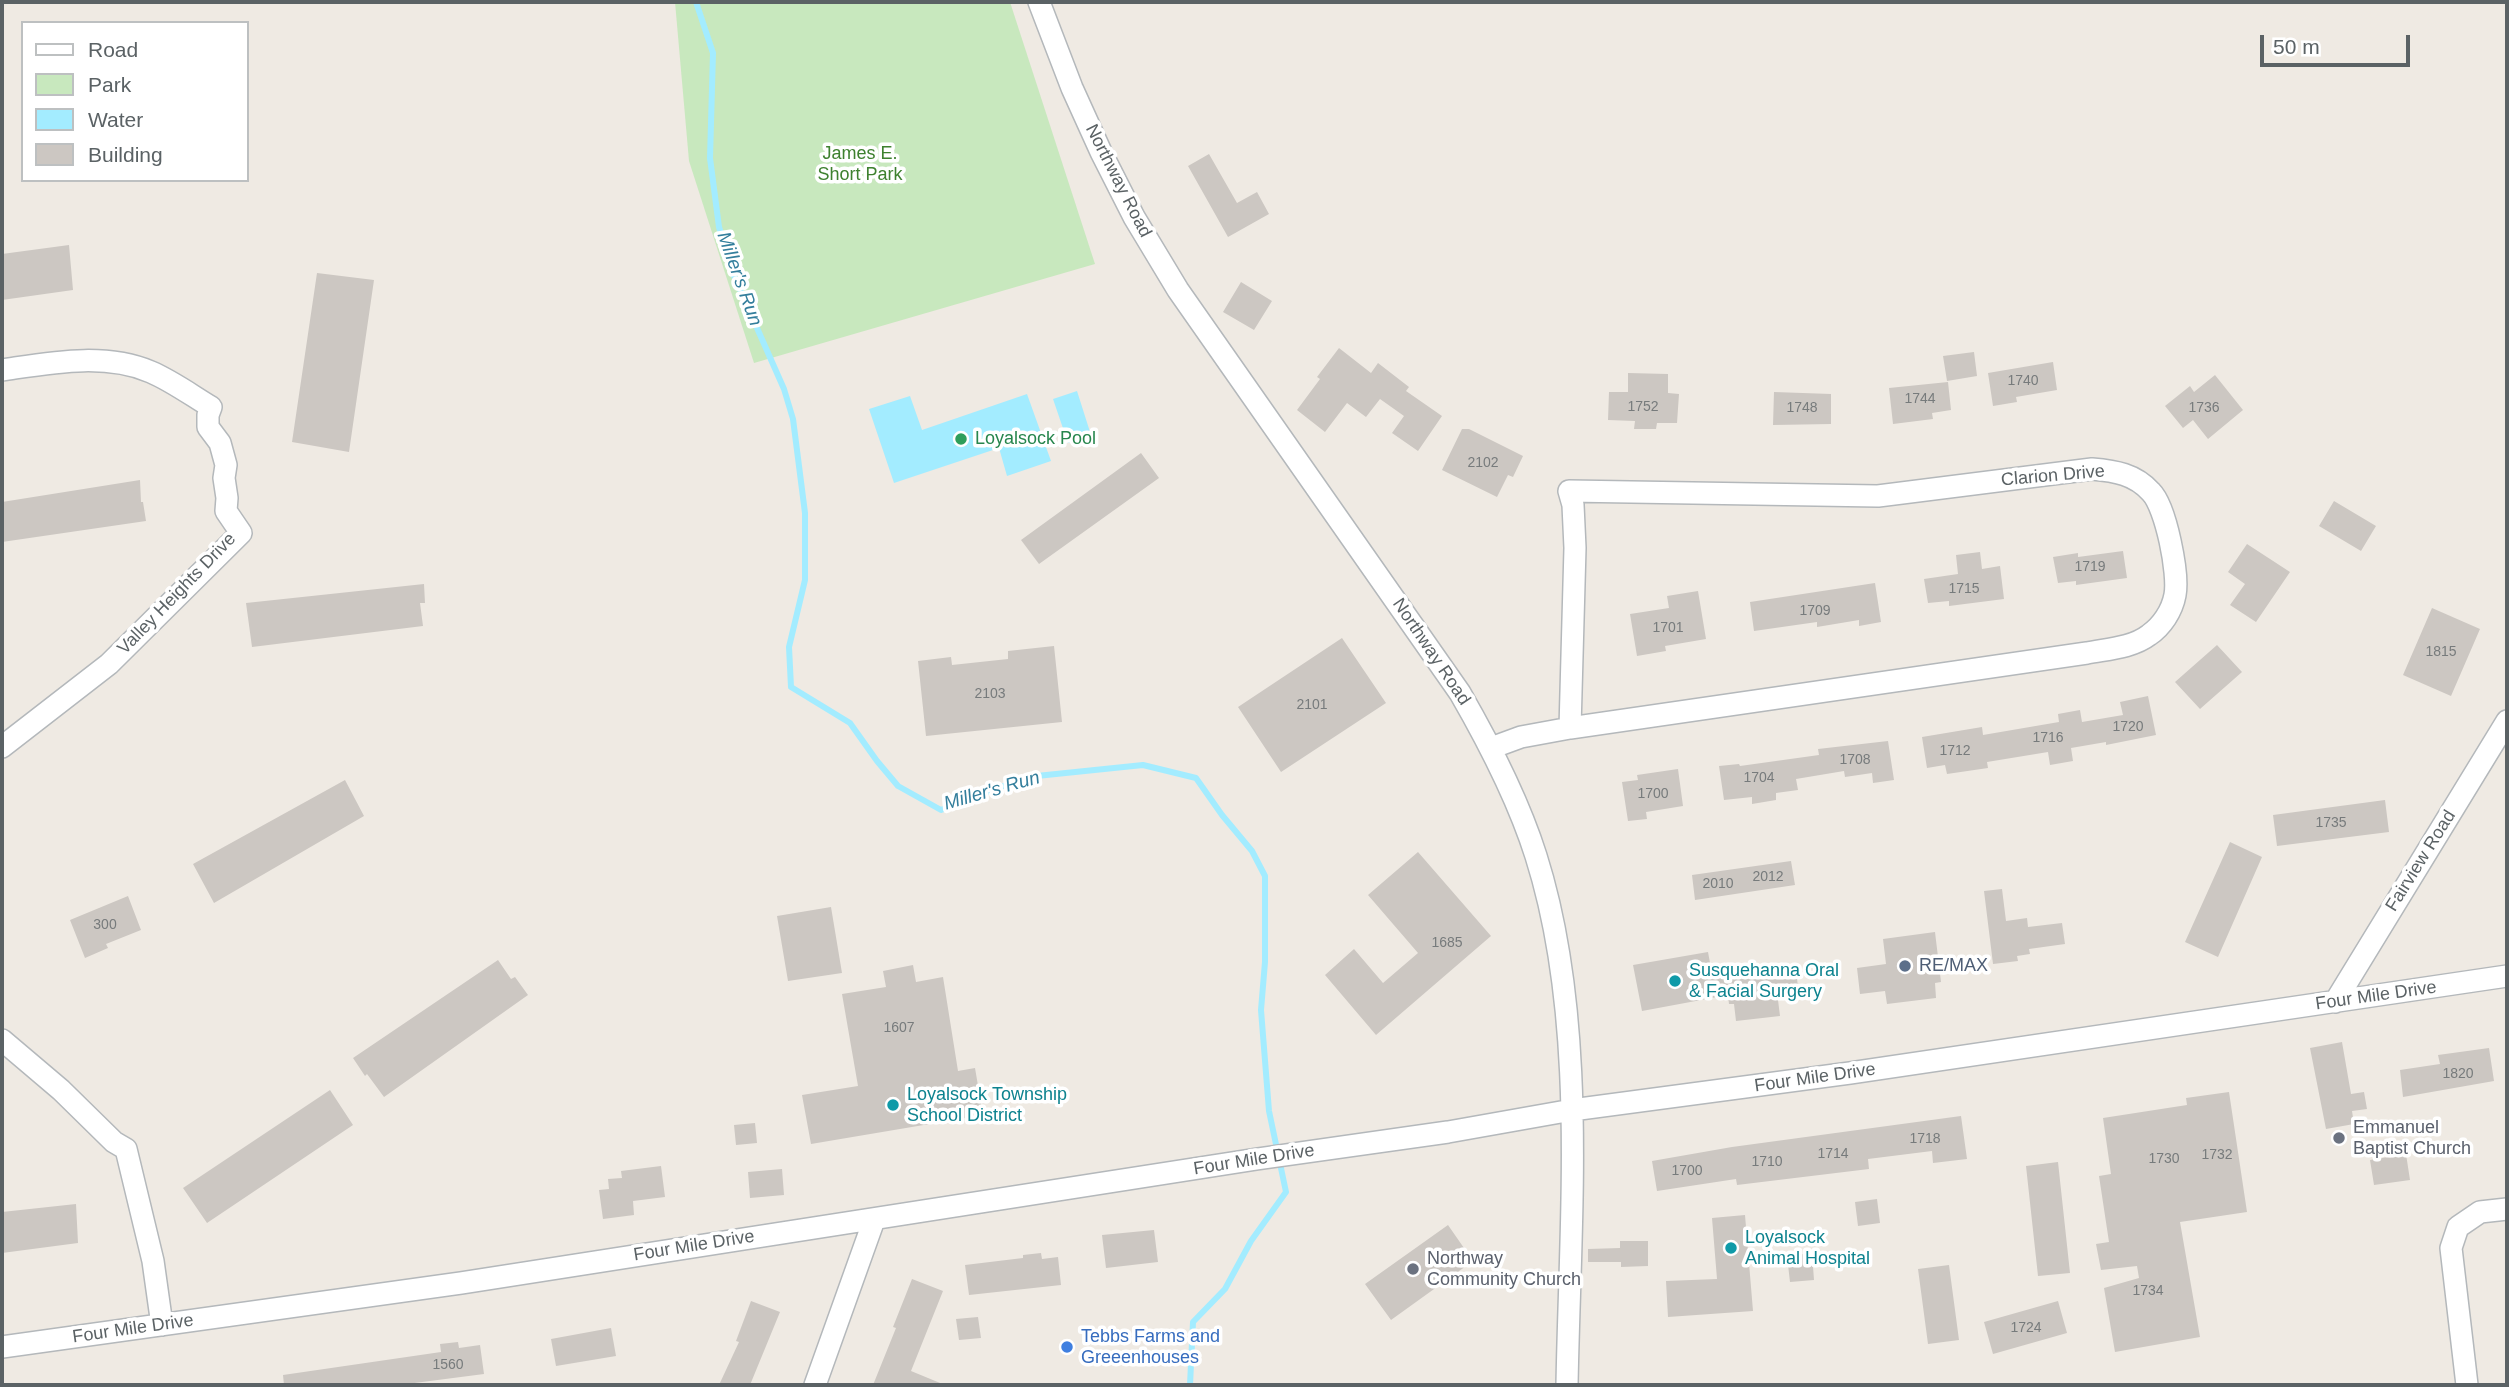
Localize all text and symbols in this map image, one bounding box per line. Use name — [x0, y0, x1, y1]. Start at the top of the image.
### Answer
legend — [21, 21, 248, 182]
scale bar — [2264, 21, 2414, 65]
text: 50 m — [2273, 35, 2320, 58]
text: Road — [88, 38, 138, 61]
text: Park — [88, 73, 131, 96]
text: Water — [88, 108, 143, 131]
street label: Northway Road — [1080, 121, 1156, 241]
text: Building — [88, 143, 163, 166]
park label: James E. Short Park — [817, 143, 903, 186]
water label: Miller's Run — [711, 229, 767, 329]
house number: 1740 — [2007, 373, 2039, 389]
house number: 1744 — [1904, 391, 1936, 407]
house number: 1752 — [1627, 399, 1659, 415]
house number: 1748 — [1786, 400, 1818, 416]
house number: 1736 — [2188, 400, 2220, 416]
place label: Loyalsock Pool — [975, 428, 1096, 450]
marker: Loyalsock Pool — [953, 431, 969, 447]
house number: 2102 — [1467, 455, 1499, 471]
street label: Clarion Drive — [2000, 461, 2106, 491]
street label: Valley Heights Drive — [113, 529, 241, 659]
house number: 1719 — [2074, 559, 2106, 575]
house number: 1715 — [1948, 581, 1980, 597]
street label: Northway Road — [1387, 595, 1475, 709]
house number: 1709 — [1799, 603, 1831, 619]
house number: 1701 — [1652, 620, 1684, 636]
house number: 1815 — [2425, 644, 2457, 660]
house number: 2103 — [974, 686, 1006, 702]
house number: 2101 — [1296, 697, 1328, 713]
house number: 1720 — [2112, 719, 2144, 735]
house number: 1716 — [2032, 730, 2064, 746]
house number: 1712 — [1939, 743, 1971, 759]
house number: 1708 — [1839, 752, 1871, 768]
water label: Miller's Run — [941, 766, 1043, 816]
house number: 1704 — [1743, 770, 1775, 786]
house number: 1700 — [1637, 786, 1669, 802]
street label: Fairview Road — [2381, 806, 2461, 916]
house number: 1735 — [2315, 815, 2347, 831]
house number: 2012 — [1752, 869, 1784, 885]
house number: 2010 — [1702, 876, 1734, 892]
house number: 300 — [93, 917, 117, 933]
house number: 1685 — [1431, 935, 1463, 951]
place label: RE/MAX — [1919, 955, 1988, 977]
marker: RE/MAX — [1897, 958, 1913, 974]
place label: Susquehanna Oral & Facial Surgery — [1689, 960, 1839, 1002]
marker: Susquehanna Oral & Facial Surgery — [1667, 973, 1683, 989]
street label: Four Mile Drive — [2314, 977, 2438, 1015]
house number: 1607 — [883, 1020, 915, 1036]
street label: Four Mile Drive — [1753, 1059, 1877, 1097]
house number: 1820 — [2442, 1066, 2474, 1082]
place label: Loyalsock Township School District — [907, 1084, 1067, 1126]
marker: Loyalsock Township School District — [885, 1097, 901, 1113]
place label: Emmanuel Baptist Church — [2353, 1117, 2471, 1160]
marker: Emmanuel Baptist Church — [2331, 1130, 2347, 1146]
house number: 1718 — [1909, 1131, 1941, 1147]
street label: Four Mile Drive — [1192, 1140, 1316, 1180]
house number: 1714 — [1817, 1146, 1849, 1162]
house number: 1732 — [2201, 1147, 2233, 1163]
house number: 1730 — [2148, 1151, 2180, 1167]
house number: 1710 — [1751, 1154, 1783, 1170]
house number: 1700 — [1671, 1163, 1703, 1179]
street label: Four Mile Drive — [632, 1226, 756, 1266]
place label: Loyalsock Animal Hospital — [1745, 1227, 1870, 1270]
marker: Loyalsock Animal Hospital — [1723, 1240, 1739, 1256]
place label: Northway Community Church — [1427, 1248, 1581, 1290]
marker: Northway Community Church — [1405, 1261, 1421, 1277]
house number: 1734 — [2132, 1283, 2164, 1299]
street label: Four Mile Drive — [71, 1310, 195, 1348]
house number: 1724 — [2010, 1320, 2042, 1336]
place label: Tebbs Farms and Greeenhouses — [1081, 1326, 1220, 1368]
marker: Tebbs Farms and Greeenhouses — [1059, 1339, 1075, 1355]
house number: 1560 — [432, 1357, 464, 1373]

